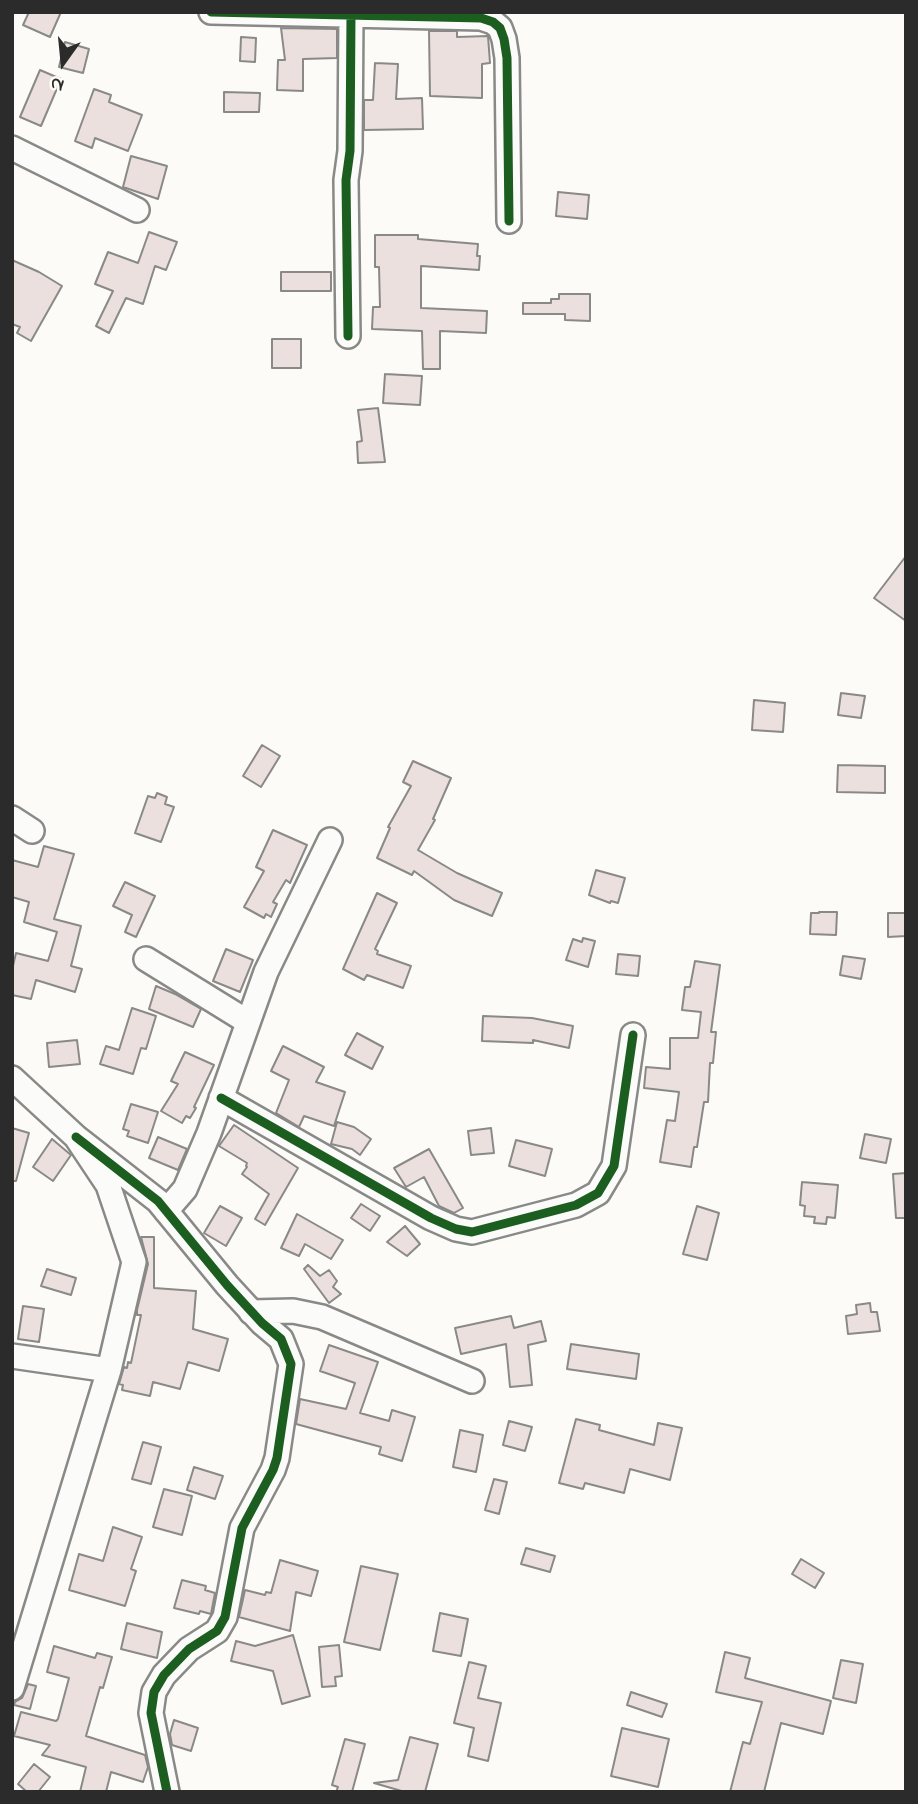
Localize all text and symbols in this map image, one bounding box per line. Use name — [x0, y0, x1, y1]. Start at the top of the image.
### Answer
north arrow — [28, 28, 98, 98]
text: N — [48, 69, 67, 98]

